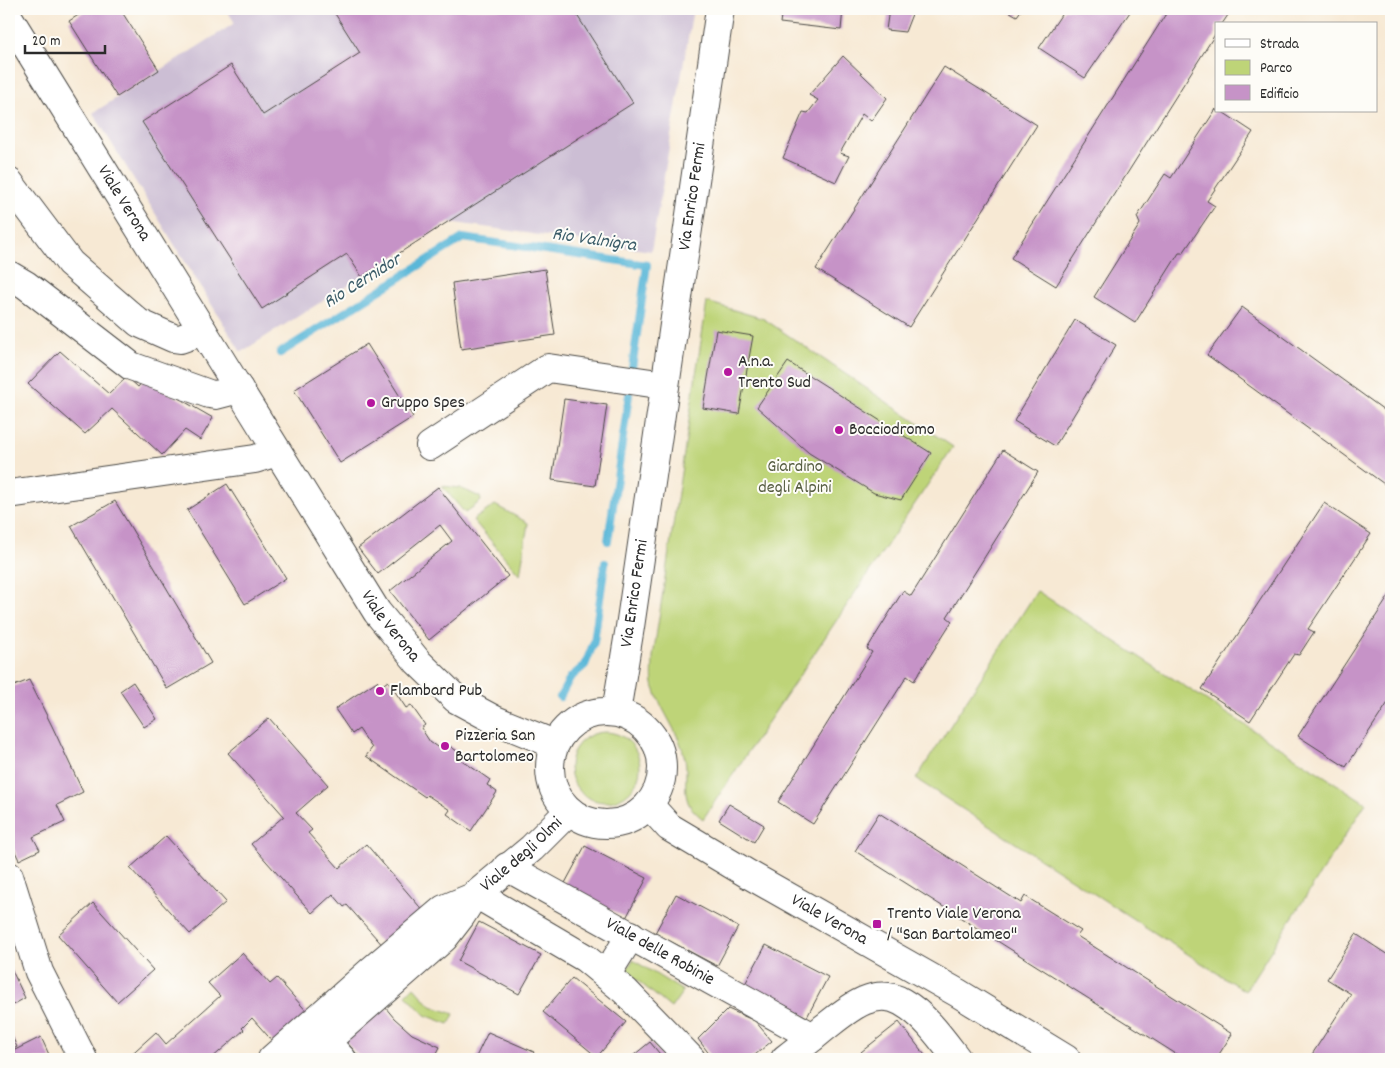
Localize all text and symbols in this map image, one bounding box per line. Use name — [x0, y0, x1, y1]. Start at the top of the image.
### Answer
scale bar — [25, 22, 105, 54]
legend — [1215, 22, 1378, 112]
text: 20 m — [32, 31, 60, 53]
text: Strada — [1260, 34, 1300, 56]
text: Parco — [1260, 58, 1292, 80]
text: Edificio — [1260, 84, 1299, 106]
street label: Via Enrico Fermi — [672, 141, 713, 252]
street label: Viale Verona — [91, 161, 157, 246]
water label: Rio Valnigra — [550, 222, 639, 260]
water label: Rio Cernidor — [319, 246, 409, 317]
place label: A.n.a. Trento Sud — [738, 350, 811, 396]
marker: A.n.a. Trento Sud — [722, 366, 734, 378]
place label: Gruppo Spes — [381, 391, 465, 416]
marker: Gruppo Spes — [365, 397, 377, 409]
place label: Bocciodromo — [849, 418, 935, 443]
marker: Bocciodromo — [833, 424, 845, 436]
park label: Giardino degli Alpini — [758, 455, 832, 501]
street label: Via Enrico Fermi — [614, 538, 655, 649]
street label: Viale Verona — [354, 586, 426, 668]
place label: Flambard Pub — [390, 679, 483, 704]
marker: Flambard Pub — [374, 685, 386, 697]
place label: Pizzeria San Bartolomeo — [455, 724, 535, 770]
marker: Pizzeria San Bartolomeo — [439, 740, 451, 752]
street label: Viale degli Olmi — [475, 811, 569, 898]
street label: Viale Verona — [786, 888, 873, 952]
place label: Trento Viale Verona / "San Bartolameo" — [887, 902, 1021, 948]
street label: Viale delle Robinie — [601, 912, 719, 992]
marker: Trento Viale Verona / "San Bartolameo" — [871, 918, 883, 930]

